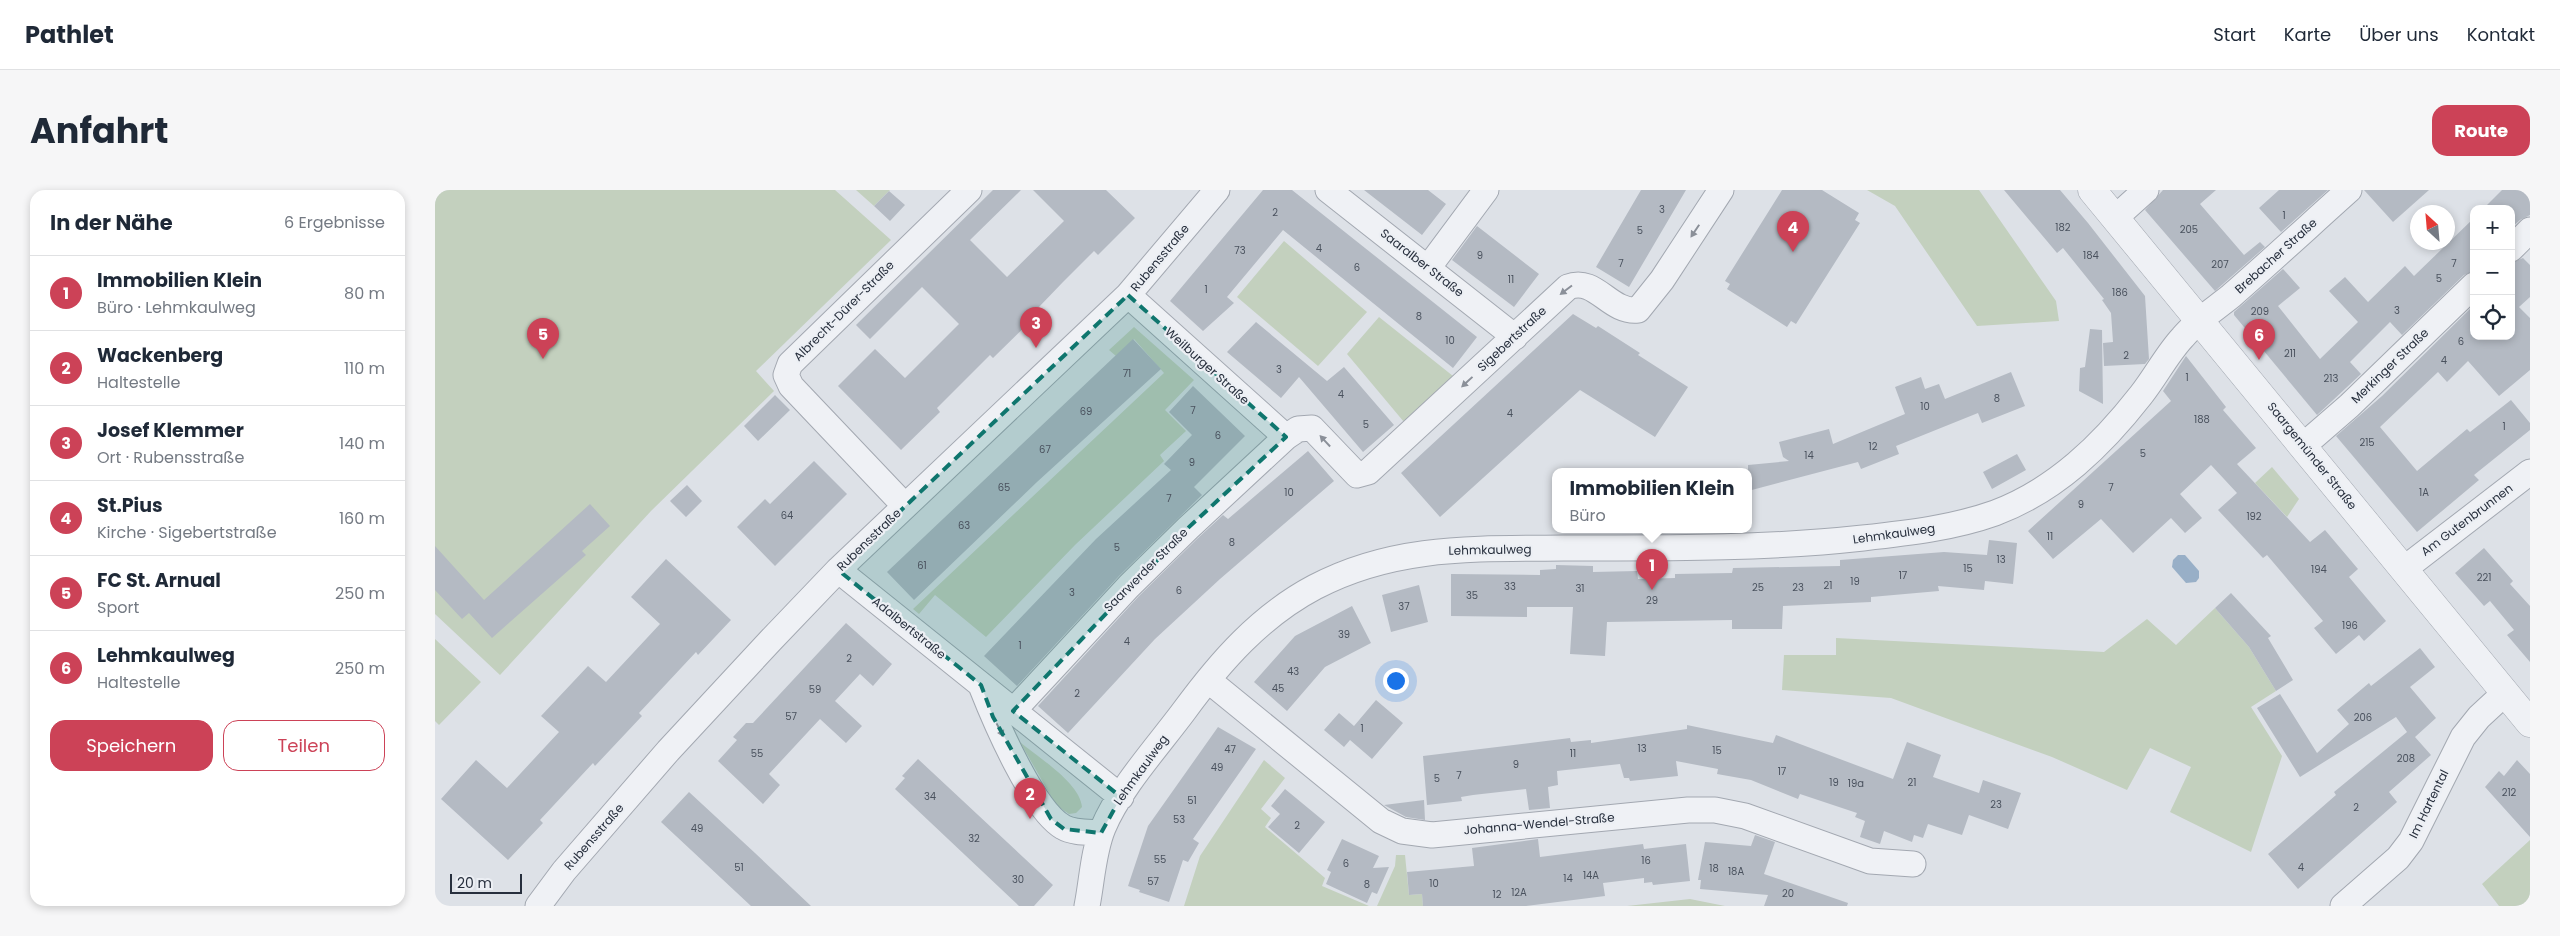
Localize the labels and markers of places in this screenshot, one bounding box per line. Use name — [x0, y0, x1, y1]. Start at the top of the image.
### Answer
pin: 4 — [1777, 211, 1809, 252]
pin: 3 — [1020, 307, 1052, 348]
pin: 5 — [527, 318, 559, 359]
pin: 6 — [2243, 319, 2275, 360]
pin: 1 — [1636, 549, 1668, 590]
pin: 2 — [1014, 778, 1046, 819]

